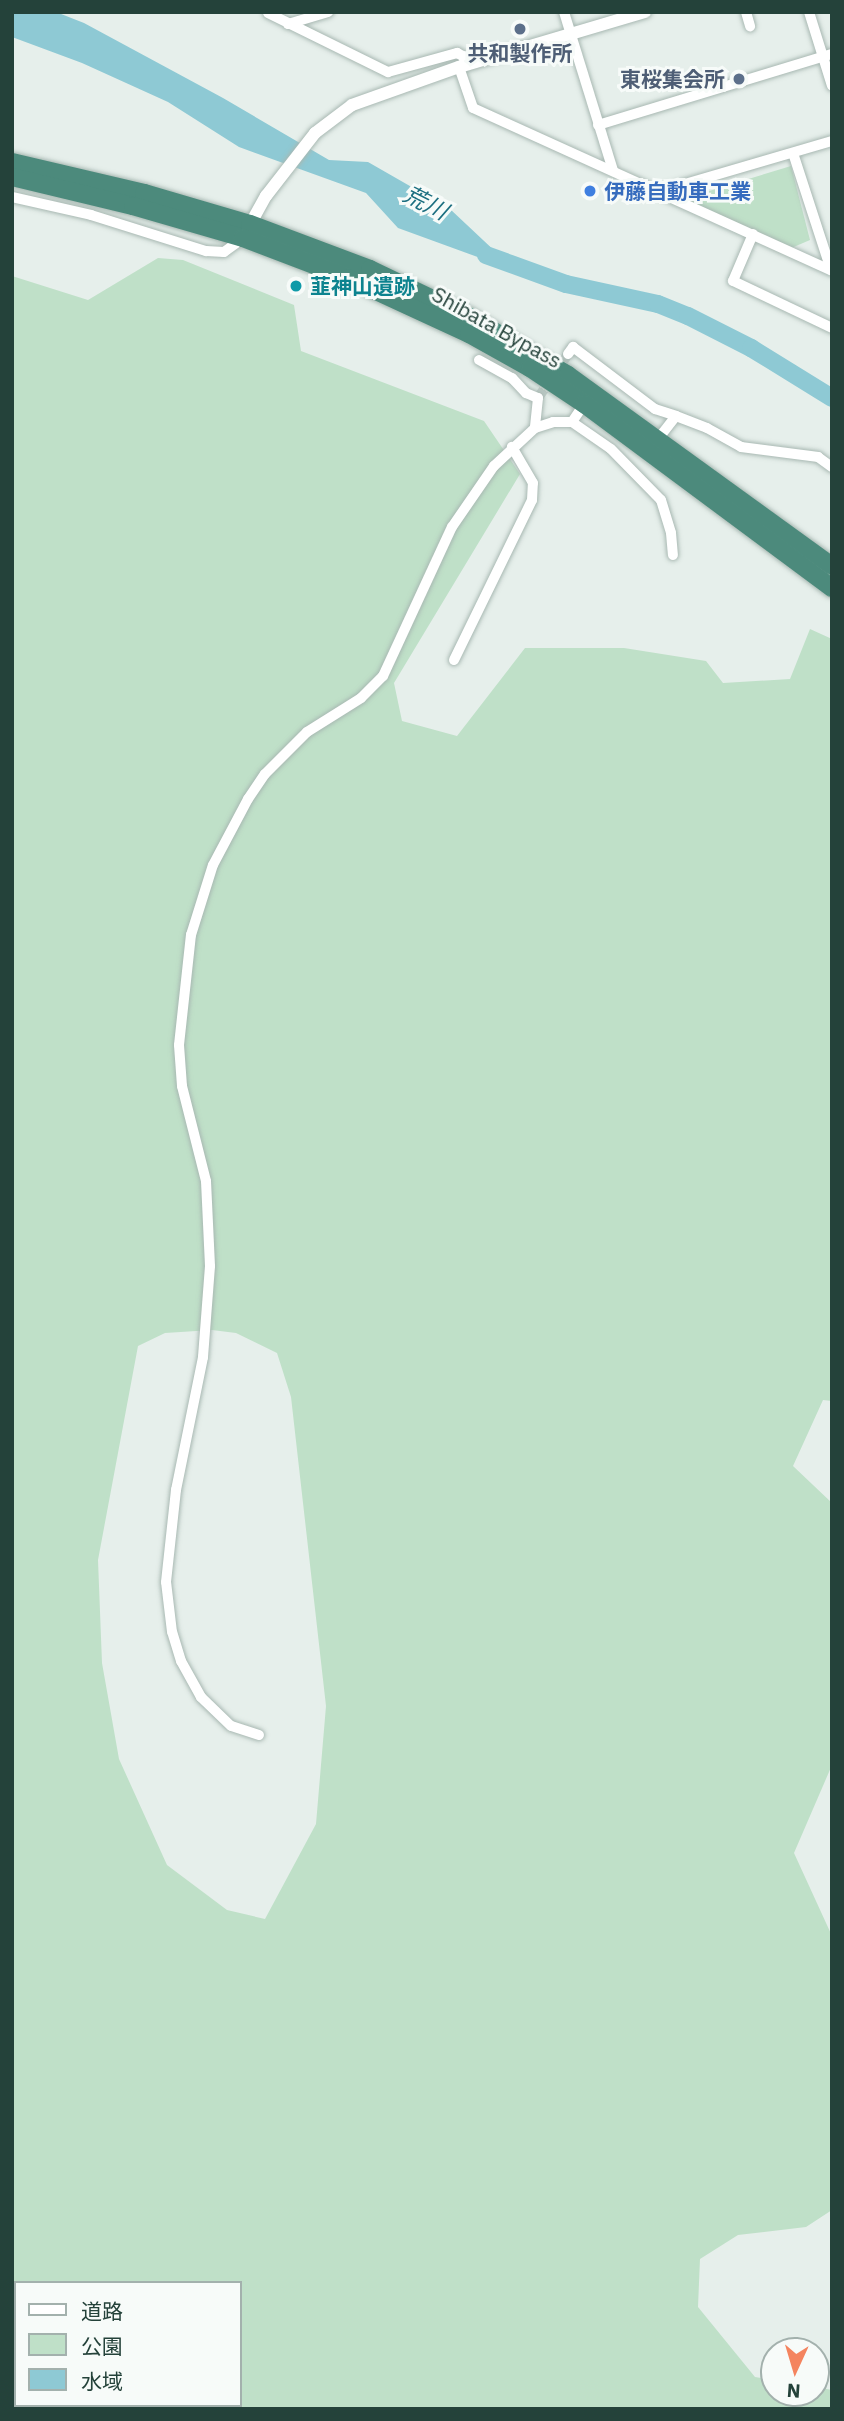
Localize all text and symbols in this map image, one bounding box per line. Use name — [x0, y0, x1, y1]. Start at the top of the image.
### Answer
marker: 共和製作所 — [512, 21, 528, 37]
place label: 共和製作所 — [468, 40, 572, 66]
place label: 東桜集会所 — [620, 66, 725, 92]
marker: 東桜集会所 — [731, 71, 747, 87]
place label: 伊藤自動車工業 — [604, 178, 751, 204]
water label: 荒川 — [399, 179, 453, 225]
marker: 伊藤自動車工業 — [582, 183, 598, 199]
place label: 韮神山遺跡 — [310, 273, 415, 299]
marker: 韮神山遺跡 — [288, 278, 304, 294]
street label: Shibata Bypass — [428, 281, 566, 373]
legend — [14, 2281, 242, 2407]
text: 道路 — [81, 2297, 123, 2325]
text: 公園 — [81, 2332, 123, 2360]
north arrow — [760, 2337, 830, 2407]
text: 水域 — [81, 2367, 123, 2395]
text: N — [786, 2379, 801, 2403]

